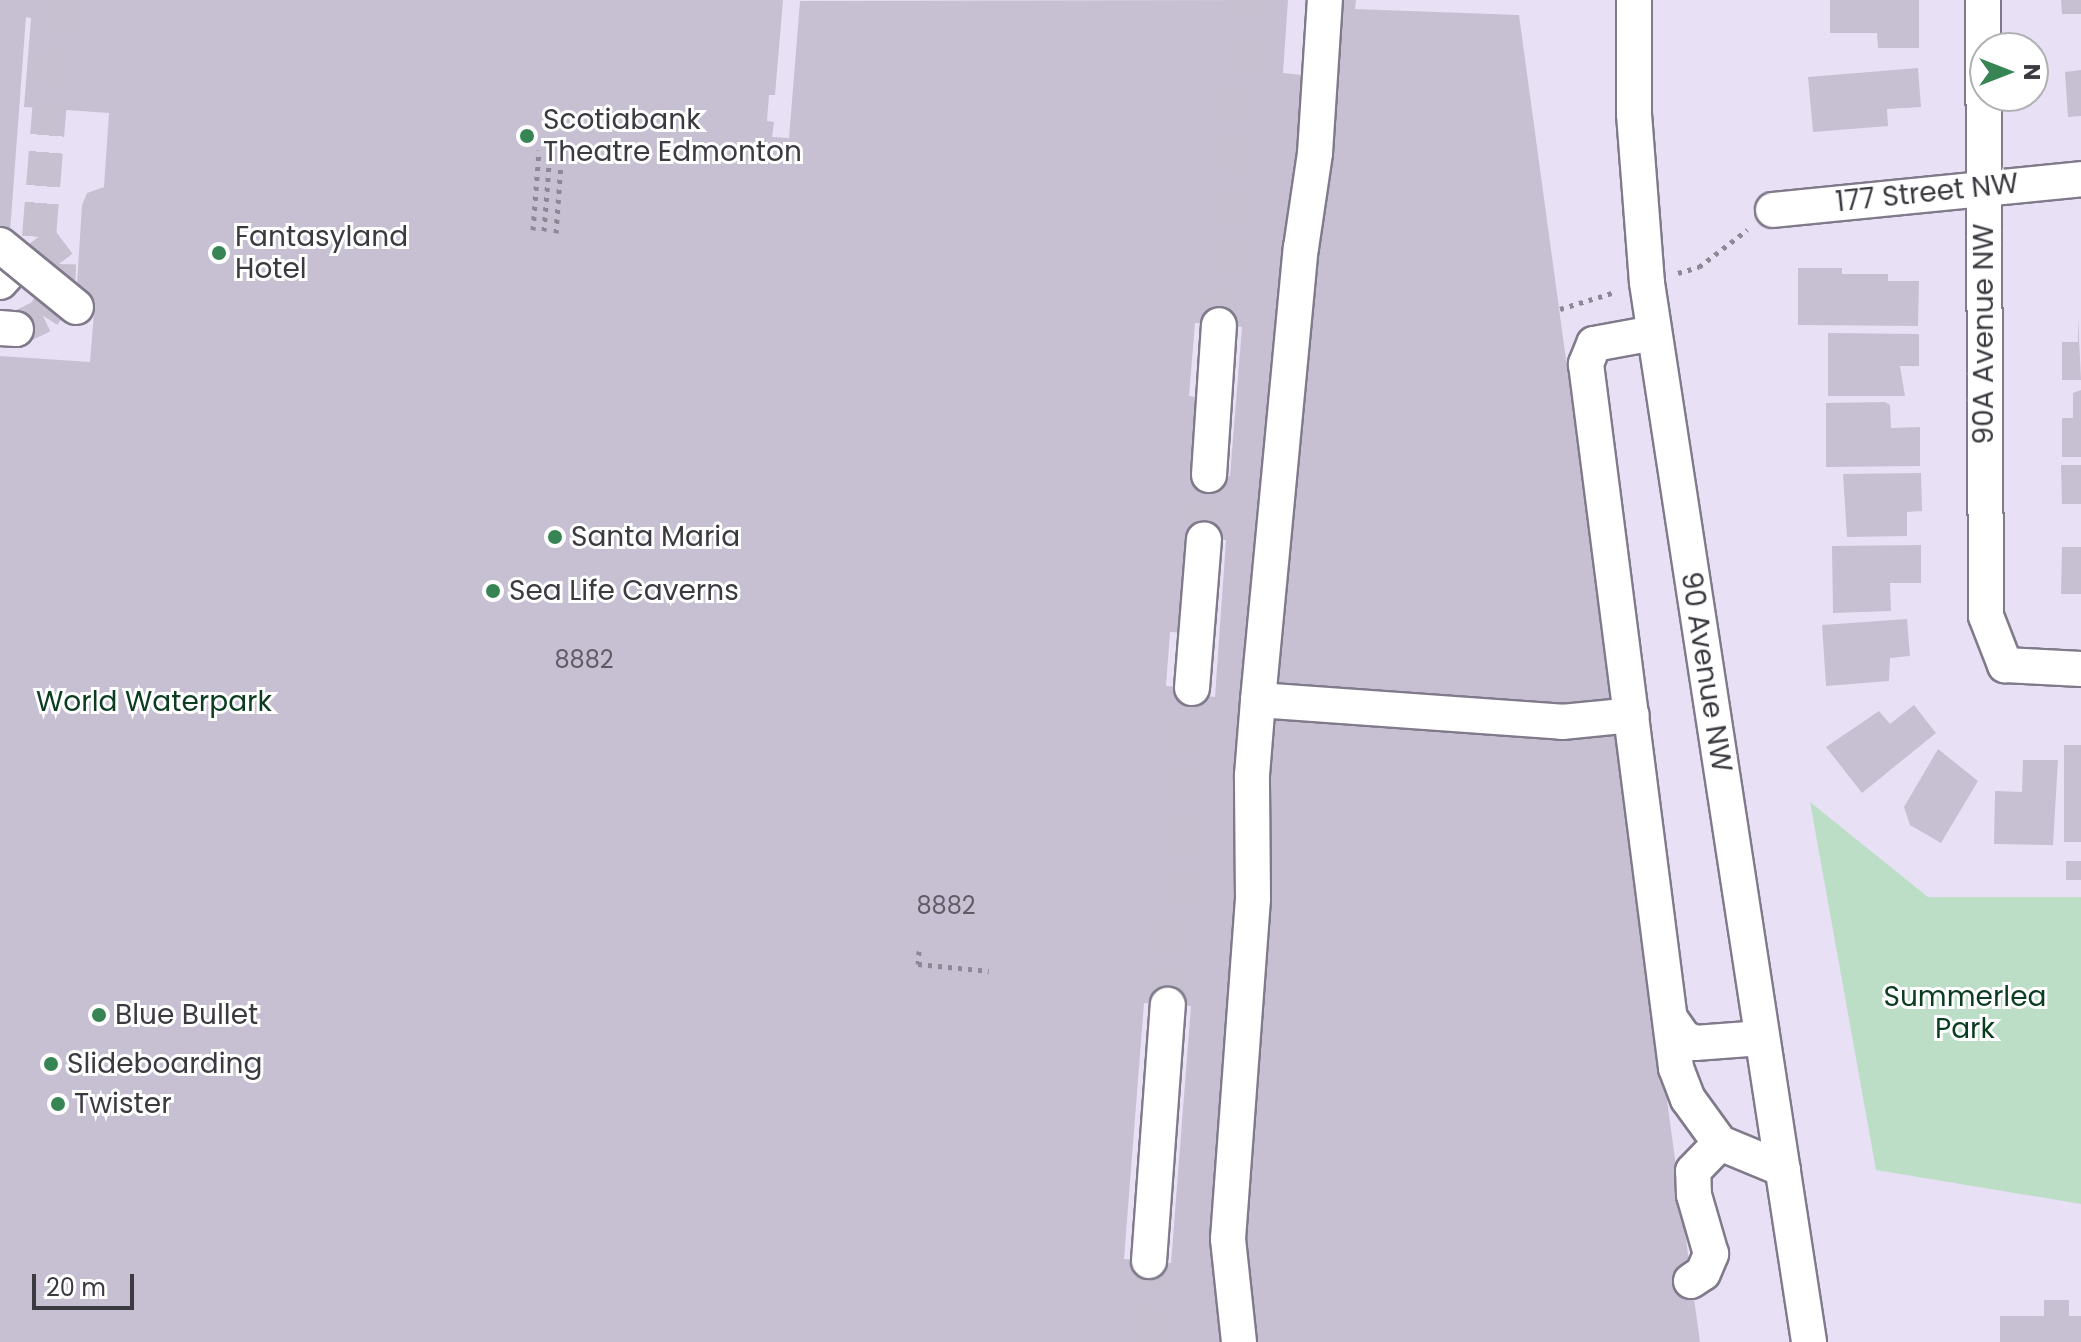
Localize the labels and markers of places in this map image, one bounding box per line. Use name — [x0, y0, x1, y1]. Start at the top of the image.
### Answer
place label: Scotiabank Theatre Edmonton — [543, 103, 802, 169]
marker: Scotiabank Theatre Edmonton — [518, 127, 536, 145]
place label: Fantasyland Hotel — [235, 220, 408, 286]
marker: Fantasyland Hotel — [210, 244, 228, 262]
place label: Santa Maria — [571, 520, 740, 554]
marker: Santa Maria — [546, 528, 564, 546]
place label: Sea Life Caverns — [509, 574, 739, 608]
marker: Sea Life Caverns — [484, 582, 502, 600]
place label: Blue Bullet — [115, 998, 258, 1032]
marker: Blue Bullet — [90, 1006, 108, 1024]
place label: Slideboarding — [67, 1047, 262, 1081]
marker: Slideboarding — [42, 1055, 60, 1073]
place label: Twister — [74, 1087, 172, 1121]
marker: Twister — [49, 1095, 67, 1113]

